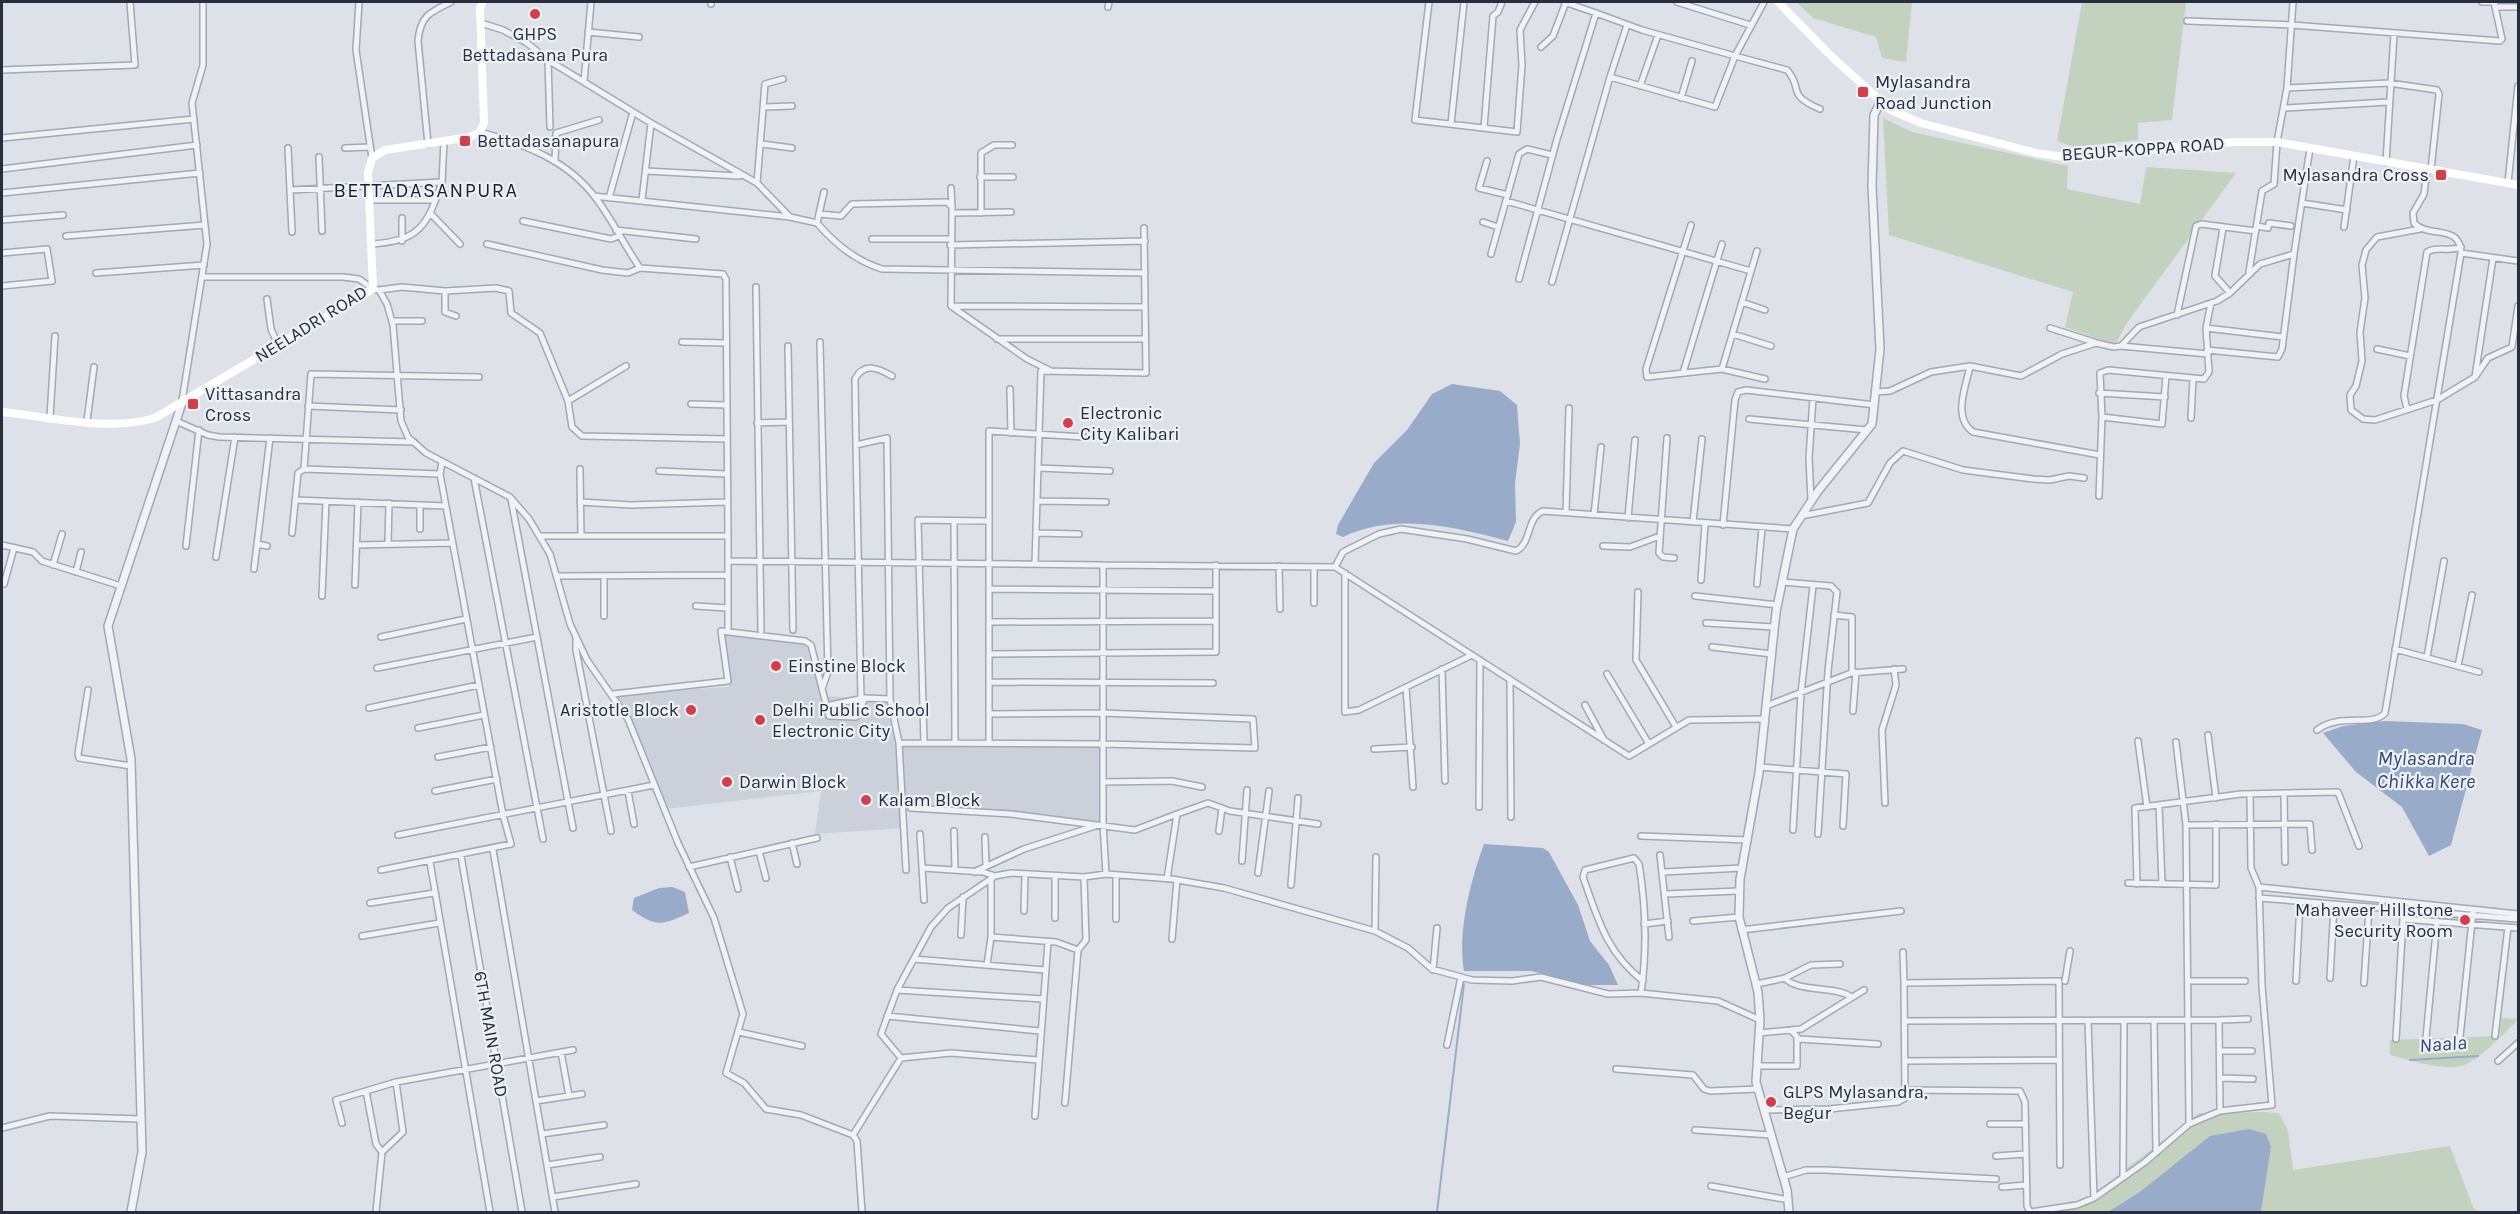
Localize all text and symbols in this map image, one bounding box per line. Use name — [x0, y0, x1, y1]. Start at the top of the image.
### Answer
marker: GHPS Bettadasana Pura — [528, 7, 542, 21]
place label: GHPS Bettadasana Pura — [462, 23, 608, 66]
place label: Mylasandra Road Junction — [1875, 71, 1992, 114]
marker: Mylasandra Road Junction — [1856, 85, 1870, 99]
place label: Bettadasanapura — [477, 130, 619, 152]
street label: BEGUR-KOPPA ROAD — [2061, 132, 2225, 166]
marker: Bettadasanapura — [458, 134, 472, 148]
place label: Mylasandra Cross — [2283, 164, 2429, 186]
marker: Mylasandra Cross — [2434, 168, 2448, 182]
district label: BETTADASANPURA — [333, 179, 519, 202]
street label: NEELADRI ROAD — [251, 281, 371, 367]
place label: Vittasandra Cross — [205, 383, 301, 426]
marker: Vittasandra Cross — [186, 397, 200, 411]
place label: Electronic City Kalibari — [1080, 402, 1180, 445]
marker: Electronic City Kalibari — [1061, 416, 1075, 430]
place label: Einstine Block — [788, 655, 906, 677]
marker: Einstine Block — [769, 659, 783, 673]
place label: Aristotle Block — [560, 699, 679, 721]
place label: Delhi Public School Electronic City — [772, 699, 930, 742]
marker: Aristotle Block — [684, 703, 698, 717]
marker: Delhi Public School Electronic City — [753, 713, 767, 727]
water label: Mylasandra Chikka Kere — [2377, 747, 2475, 793]
place label: Darwin Block — [739, 771, 846, 793]
marker: Darwin Block — [720, 775, 734, 789]
place label: Kalam Block — [878, 789, 980, 811]
marker: Kalam Block — [859, 793, 873, 807]
place label: Mahaveer Hillstone Security Room — [2295, 899, 2453, 942]
marker: Mahaveer Hillstone Security Room — [2458, 913, 2472, 927]
street label: 6TH MAIN ROAD — [469, 969, 513, 1099]
water label: Naala — [2418, 1031, 2468, 1057]
place label: GLPS Mylasandra, Begur — [1783, 1081, 1928, 1124]
marker: GLPS Mylasandra, Begur — [1764, 1095, 1778, 1109]

